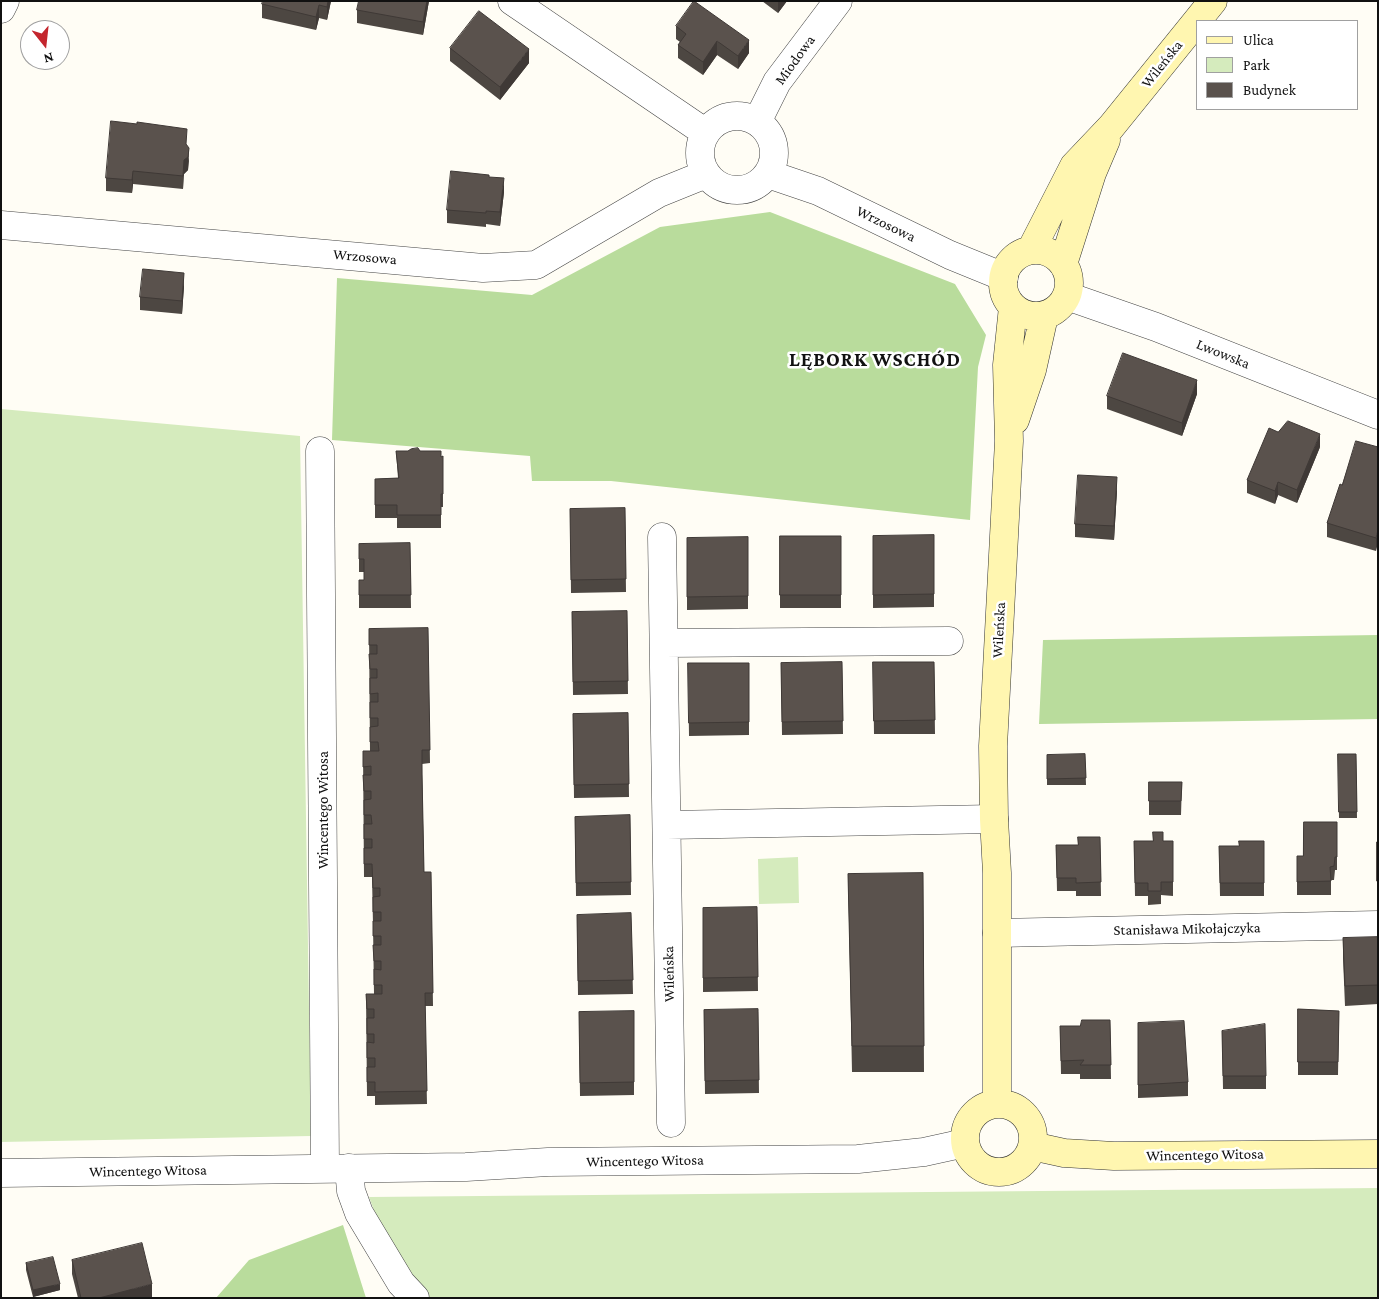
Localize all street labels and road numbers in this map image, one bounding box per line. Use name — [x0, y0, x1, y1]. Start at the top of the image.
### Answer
street label: Miodowa — [771, 32, 819, 88]
street label: Wileńska — [1137, 37, 1187, 91]
street label: Wrzosowa — [853, 202, 919, 246]
street label: Wrzosowa — [332, 245, 398, 269]
street label: Lwowska — [1194, 335, 1252, 373]
street label: Wileńska — [989, 602, 1009, 658]
street label: Wincentego Witosa — [314, 751, 332, 869]
street label: Stanisława Mikołajczyka — [1113, 919, 1261, 939]
street label: Wileńska — [660, 946, 678, 1002]
street label: Wincentego Witosa — [1146, 1145, 1264, 1165]
street label: Wincentego Witosa — [586, 1151, 704, 1171]
street label: Wincentego Witosa — [89, 1161, 207, 1181]

